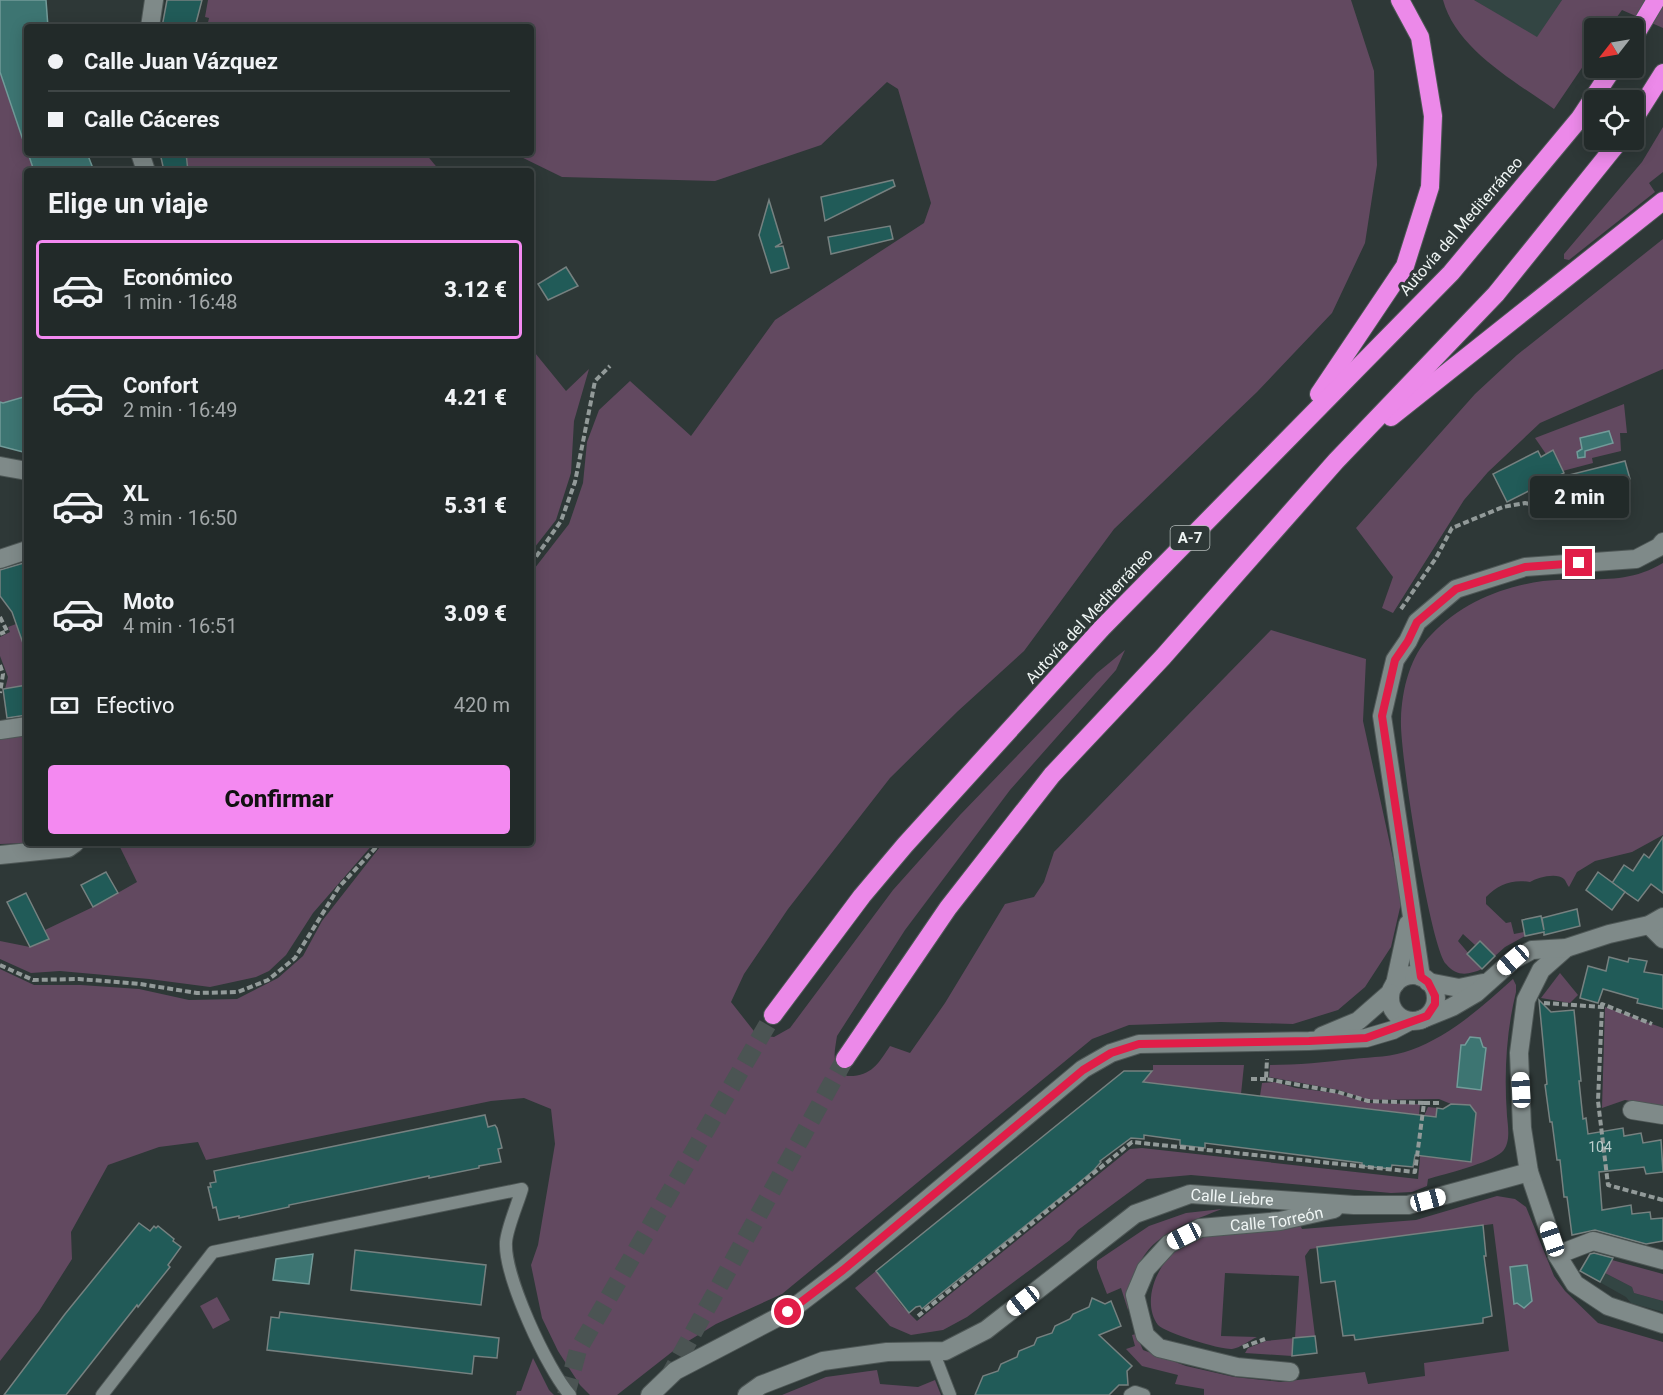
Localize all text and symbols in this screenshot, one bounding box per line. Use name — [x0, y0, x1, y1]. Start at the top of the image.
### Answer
north arrow — [1584, 18, 1644, 78]
map controls — [1584, 18, 1644, 150]
text: Calle Juan Vázquez — [84, 49, 278, 74]
button: locate — [1584, 90, 1644, 150]
text: Calle Cáceres — [84, 107, 220, 132]
street label: Autovía del Mediterráneo — [1396, 153, 1526, 299]
text: Elige un viaje — [48, 188, 208, 220]
icon: car — [51, 263, 105, 317]
text: Económico — [123, 265, 233, 290]
text: 3.12 € — [444, 277, 507, 302]
text: 1 min · 16:48 — [123, 290, 238, 314]
icon: car — [51, 371, 105, 425]
text: Confort — [123, 373, 198, 398]
text: 4.21 € — [444, 385, 507, 410]
text: 2 min · 16:49 — [123, 398, 238, 422]
callout: 2 min — [1530, 476, 1628, 518]
icon: car — [51, 479, 105, 533]
text: XL — [123, 481, 149, 506]
text: 2 min — [1554, 485, 1605, 509]
text: 5.31 € — [444, 493, 507, 518]
text: 3 min · 16:50 — [123, 506, 238, 530]
road number: A-7 — [1170, 526, 1210, 550]
street label: Autovía del Mediterráneo — [1021, 545, 1157, 687]
route end — [1565, 549, 1592, 576]
icon: car — [51, 587, 105, 641]
text: Moto — [123, 589, 174, 614]
text: 3.09 € — [444, 601, 507, 626]
text: 4 min · 16:51 — [123, 614, 238, 638]
icon: cash — [48, 689, 81, 722]
text: Efectivo — [96, 693, 174, 718]
text: 420 m — [454, 693, 510, 717]
button: Confirmar — [48, 765, 510, 834]
car — [1494, 941, 1532, 979]
car — [1511, 1072, 1531, 1108]
house number: 104 — [1588, 1139, 1612, 1155]
street label: Calle Liebre — [1190, 1185, 1274, 1209]
car — [1408, 1187, 1448, 1213]
street label: Calle Torreón — [1229, 1202, 1325, 1235]
car — [1538, 1219, 1566, 1259]
car — [1164, 1220, 1204, 1252]
car — [1003, 1283, 1043, 1319]
route start — [774, 1298, 801, 1325]

